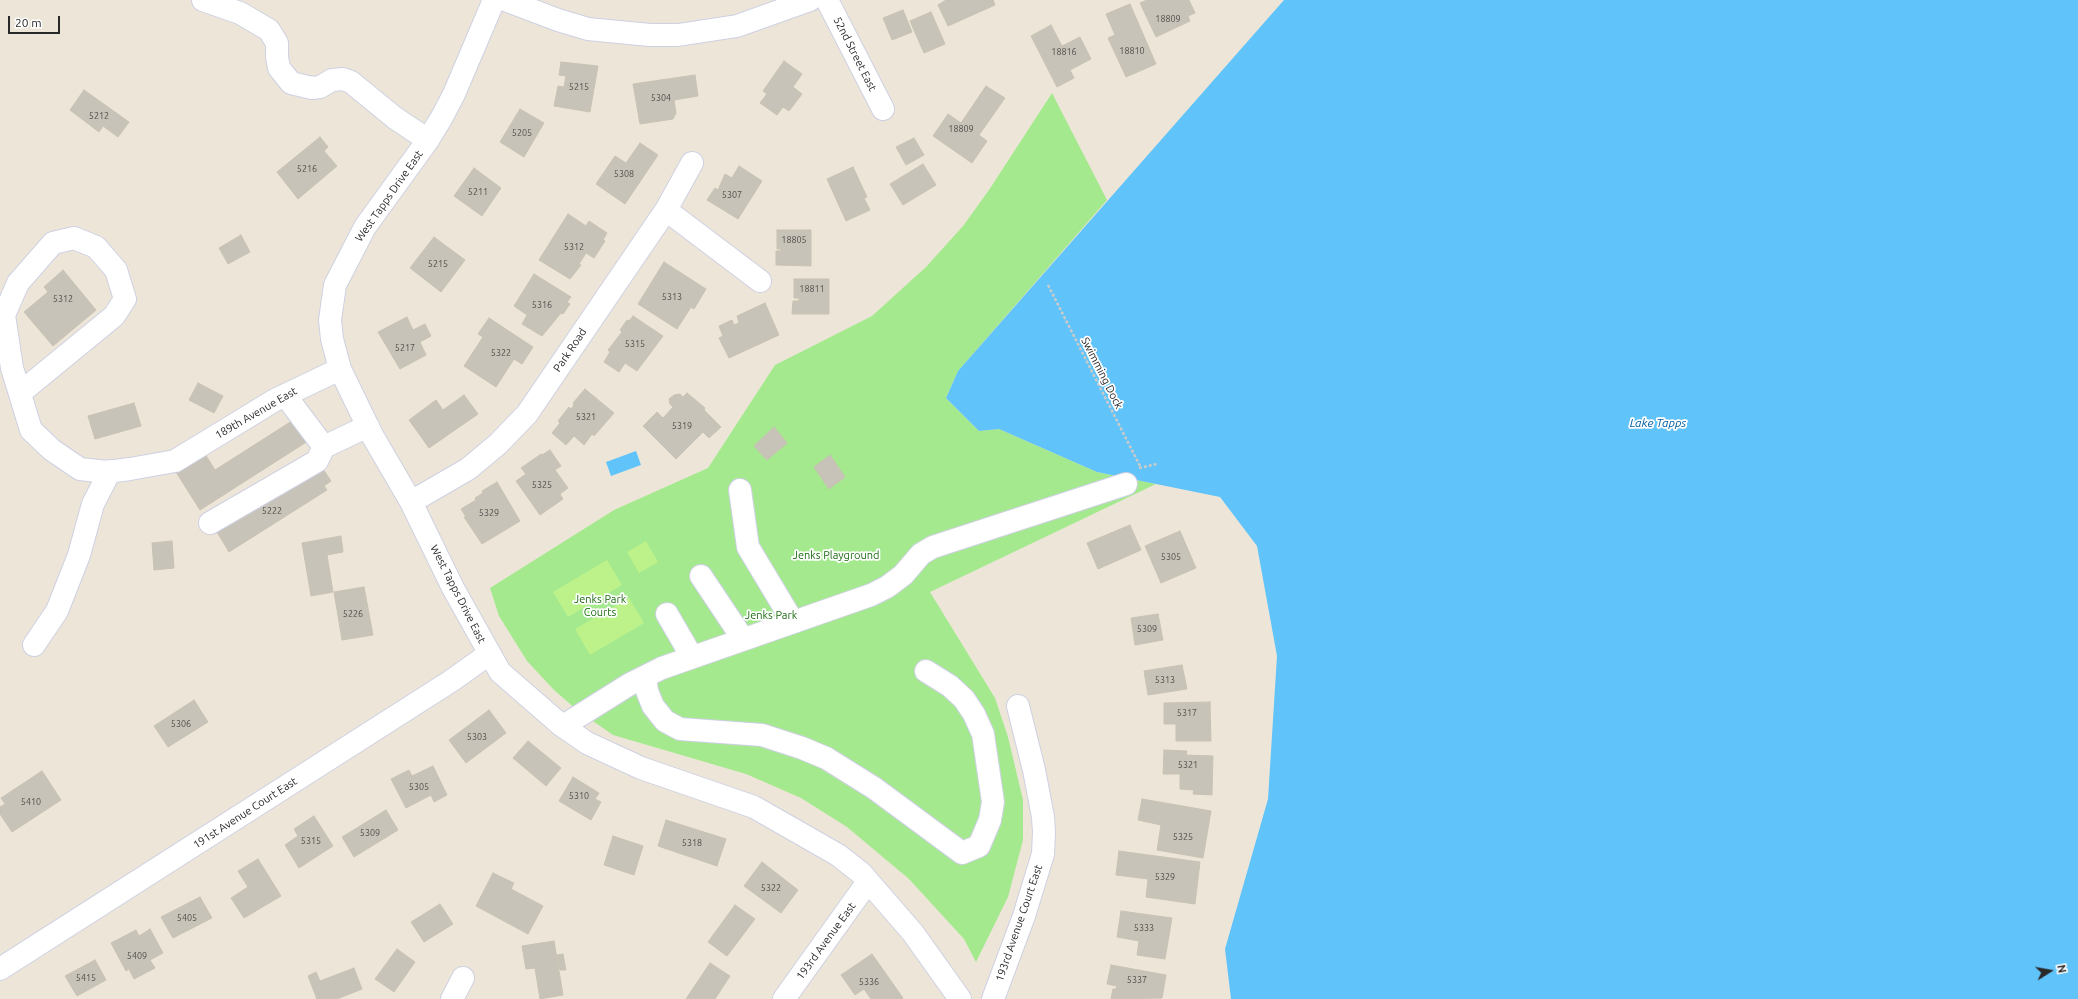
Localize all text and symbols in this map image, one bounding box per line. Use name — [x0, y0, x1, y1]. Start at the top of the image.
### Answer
scale bar — [10, 8, 62, 34]
house number: 18809 — [1155, 14, 1181, 24]
street label: 52nd Street East — [831, 15, 879, 93]
text: 20 m — [15, 16, 42, 29]
house number: 18810 — [1119, 46, 1145, 56]
house number: 18816 — [1051, 47, 1077, 57]
house number: 5215 — [569, 82, 589, 92]
house number: 5304 — [651, 93, 671, 103]
house number: 5212 — [89, 111, 109, 121]
house number: 18809 — [948, 124, 974, 134]
house number: 5205 — [512, 128, 532, 138]
street label: West Tapps Drive East — [352, 148, 426, 244]
house number: 5216 — [297, 164, 317, 174]
house number: 5308 — [614, 169, 634, 179]
house number: 5211 — [468, 187, 488, 197]
house number: 5307 — [722, 190, 742, 200]
house number: 18805 — [781, 235, 807, 245]
house number: 5312 — [564, 242, 584, 252]
house number: 5215 — [428, 259, 448, 269]
house number: 18811 — [799, 284, 825, 294]
house number: 5313 — [662, 292, 682, 302]
house number: 5312 — [53, 294, 73, 304]
house number: 5316 — [532, 300, 552, 310]
street label: Park Road — [551, 326, 589, 374]
street label: Swimming Dock — [1078, 335, 1126, 411]
house number: 5315 — [625, 339, 645, 349]
house number: 5217 — [395, 343, 415, 353]
house number: 5322 — [491, 348, 511, 358]
street label: 189th Avenue East — [213, 384, 299, 442]
house number: 5321 — [576, 412, 596, 422]
water label: Lake Tapps — [1630, 416, 1686, 430]
house number: 5319 — [672, 421, 692, 431]
house number: 5325 — [532, 480, 552, 490]
house number: 5222 — [262, 506, 282, 516]
house number: 5329 — [479, 508, 499, 518]
street label: West Tapps Drive East — [427, 543, 489, 645]
park label: Jenks Playground — [793, 548, 879, 562]
house number: 5305 — [1161, 552, 1181, 562]
park label: Jenks Park Courts — [574, 592, 626, 618]
park label: Jenks Park — [745, 608, 797, 622]
house number: 5226 — [343, 609, 363, 619]
house number: 5309 — [1137, 624, 1157, 634]
house number: 5313 — [1155, 675, 1175, 685]
house number: 5317 — [1177, 708, 1197, 718]
house number: 5306 — [171, 719, 191, 729]
house number: 5303 — [467, 732, 487, 742]
house number: 5321 — [1178, 760, 1198, 770]
street label: 191st Avenue Court East — [191, 774, 299, 852]
house number: 5305 — [409, 782, 429, 792]
house number: 5310 — [569, 791, 589, 801]
house number: 5410 — [21, 797, 41, 807]
house number: 5309 — [360, 828, 380, 838]
house number: 5325 — [1173, 832, 1193, 842]
house number: 5315 — [301, 836, 321, 846]
house number: 5318 — [682, 838, 702, 848]
street label: 193rd Avenue Court East — [993, 863, 1045, 983]
house number: 5329 — [1155, 872, 1175, 882]
house number: 5322 — [761, 883, 781, 893]
street label: 193rd Avenue East — [794, 900, 858, 982]
house number: 5405 — [177, 913, 197, 923]
house number: 5333 — [1134, 923, 1154, 933]
house number: 5409 — [127, 951, 147, 961]
north arrow — [2030, 951, 2070, 991]
text: N — [2055, 964, 2068, 974]
house number: 5415 — [76, 973, 96, 983]
house number: 5337 — [1127, 975, 1147, 985]
house number: 5336 — [859, 977, 879, 987]

